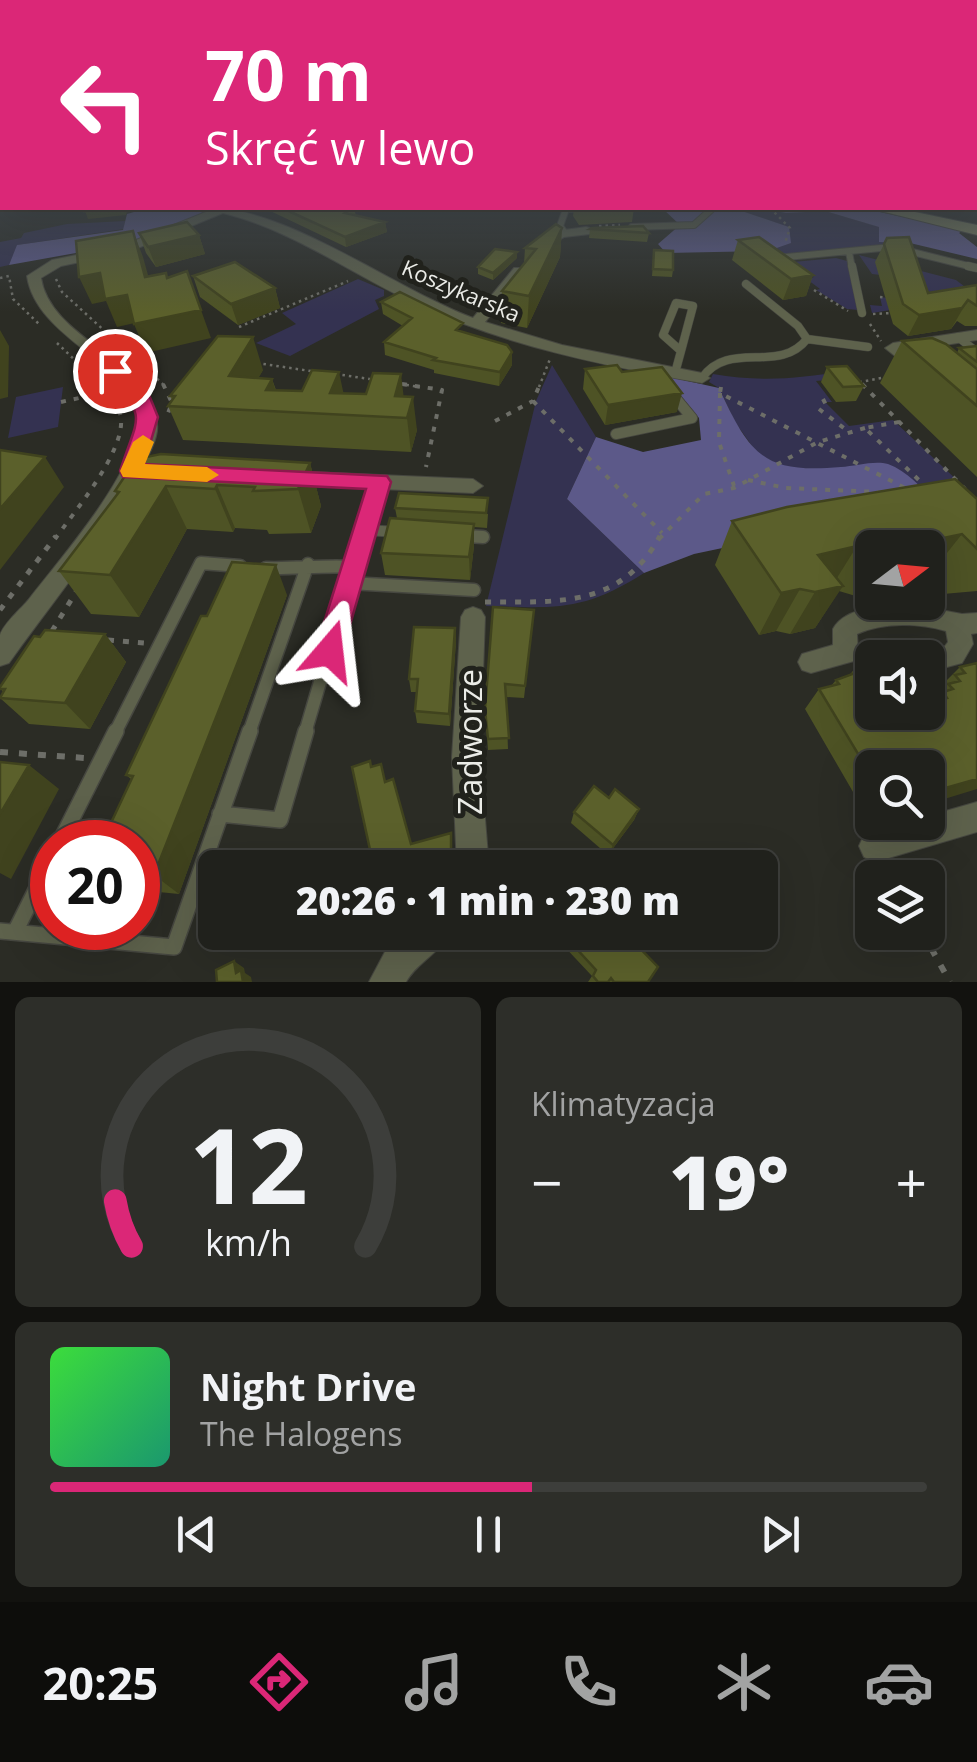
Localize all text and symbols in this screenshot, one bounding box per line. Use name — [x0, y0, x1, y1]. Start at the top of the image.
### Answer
text: 70 m — [205, 26, 372, 122]
icon: left — [40, 40, 170, 170]
text: Skręć w lewo — [205, 117, 475, 178]
street label: Koszykarska — [398, 252, 525, 328]
pin — [73, 329, 158, 414]
icon: arrive — [88, 344, 143, 399]
north arrow — [855, 530, 945, 620]
map controls — [855, 530, 945, 950]
position arrow — [278, 599, 382, 703]
button: sound — [855, 640, 945, 730]
street label: Zadworze — [448, 669, 491, 815]
button: search — [855, 750, 945, 840]
speed limit sign: 20 — [30, 820, 160, 950]
button: layers — [855, 860, 945, 950]
text: 20:26 · 1 min · 230 m — [296, 874, 680, 926]
text: Klimatyzacja — [531, 1082, 716, 1125]
text: 12 — [189, 1093, 307, 1234]
text: 19° — [669, 1130, 789, 1232]
text: − — [531, 1144, 562, 1219]
text: + — [896, 1144, 927, 1219]
text: km/h — [205, 1218, 291, 1266]
text: Night Drive — [200, 1360, 416, 1412]
text: The Halogens — [200, 1412, 402, 1455]
icon: previous — [169, 1507, 224, 1562]
icon: pause — [461, 1507, 516, 1562]
icon: next — [753, 1507, 808, 1562]
icon: directions — [244, 1647, 314, 1717]
icon: music — [399, 1647, 469, 1717]
icon: phone — [554, 1647, 624, 1717]
icon: climate — [709, 1647, 779, 1717]
icon: car — [864, 1647, 934, 1717]
text: 20:25 — [43, 1652, 158, 1713]

